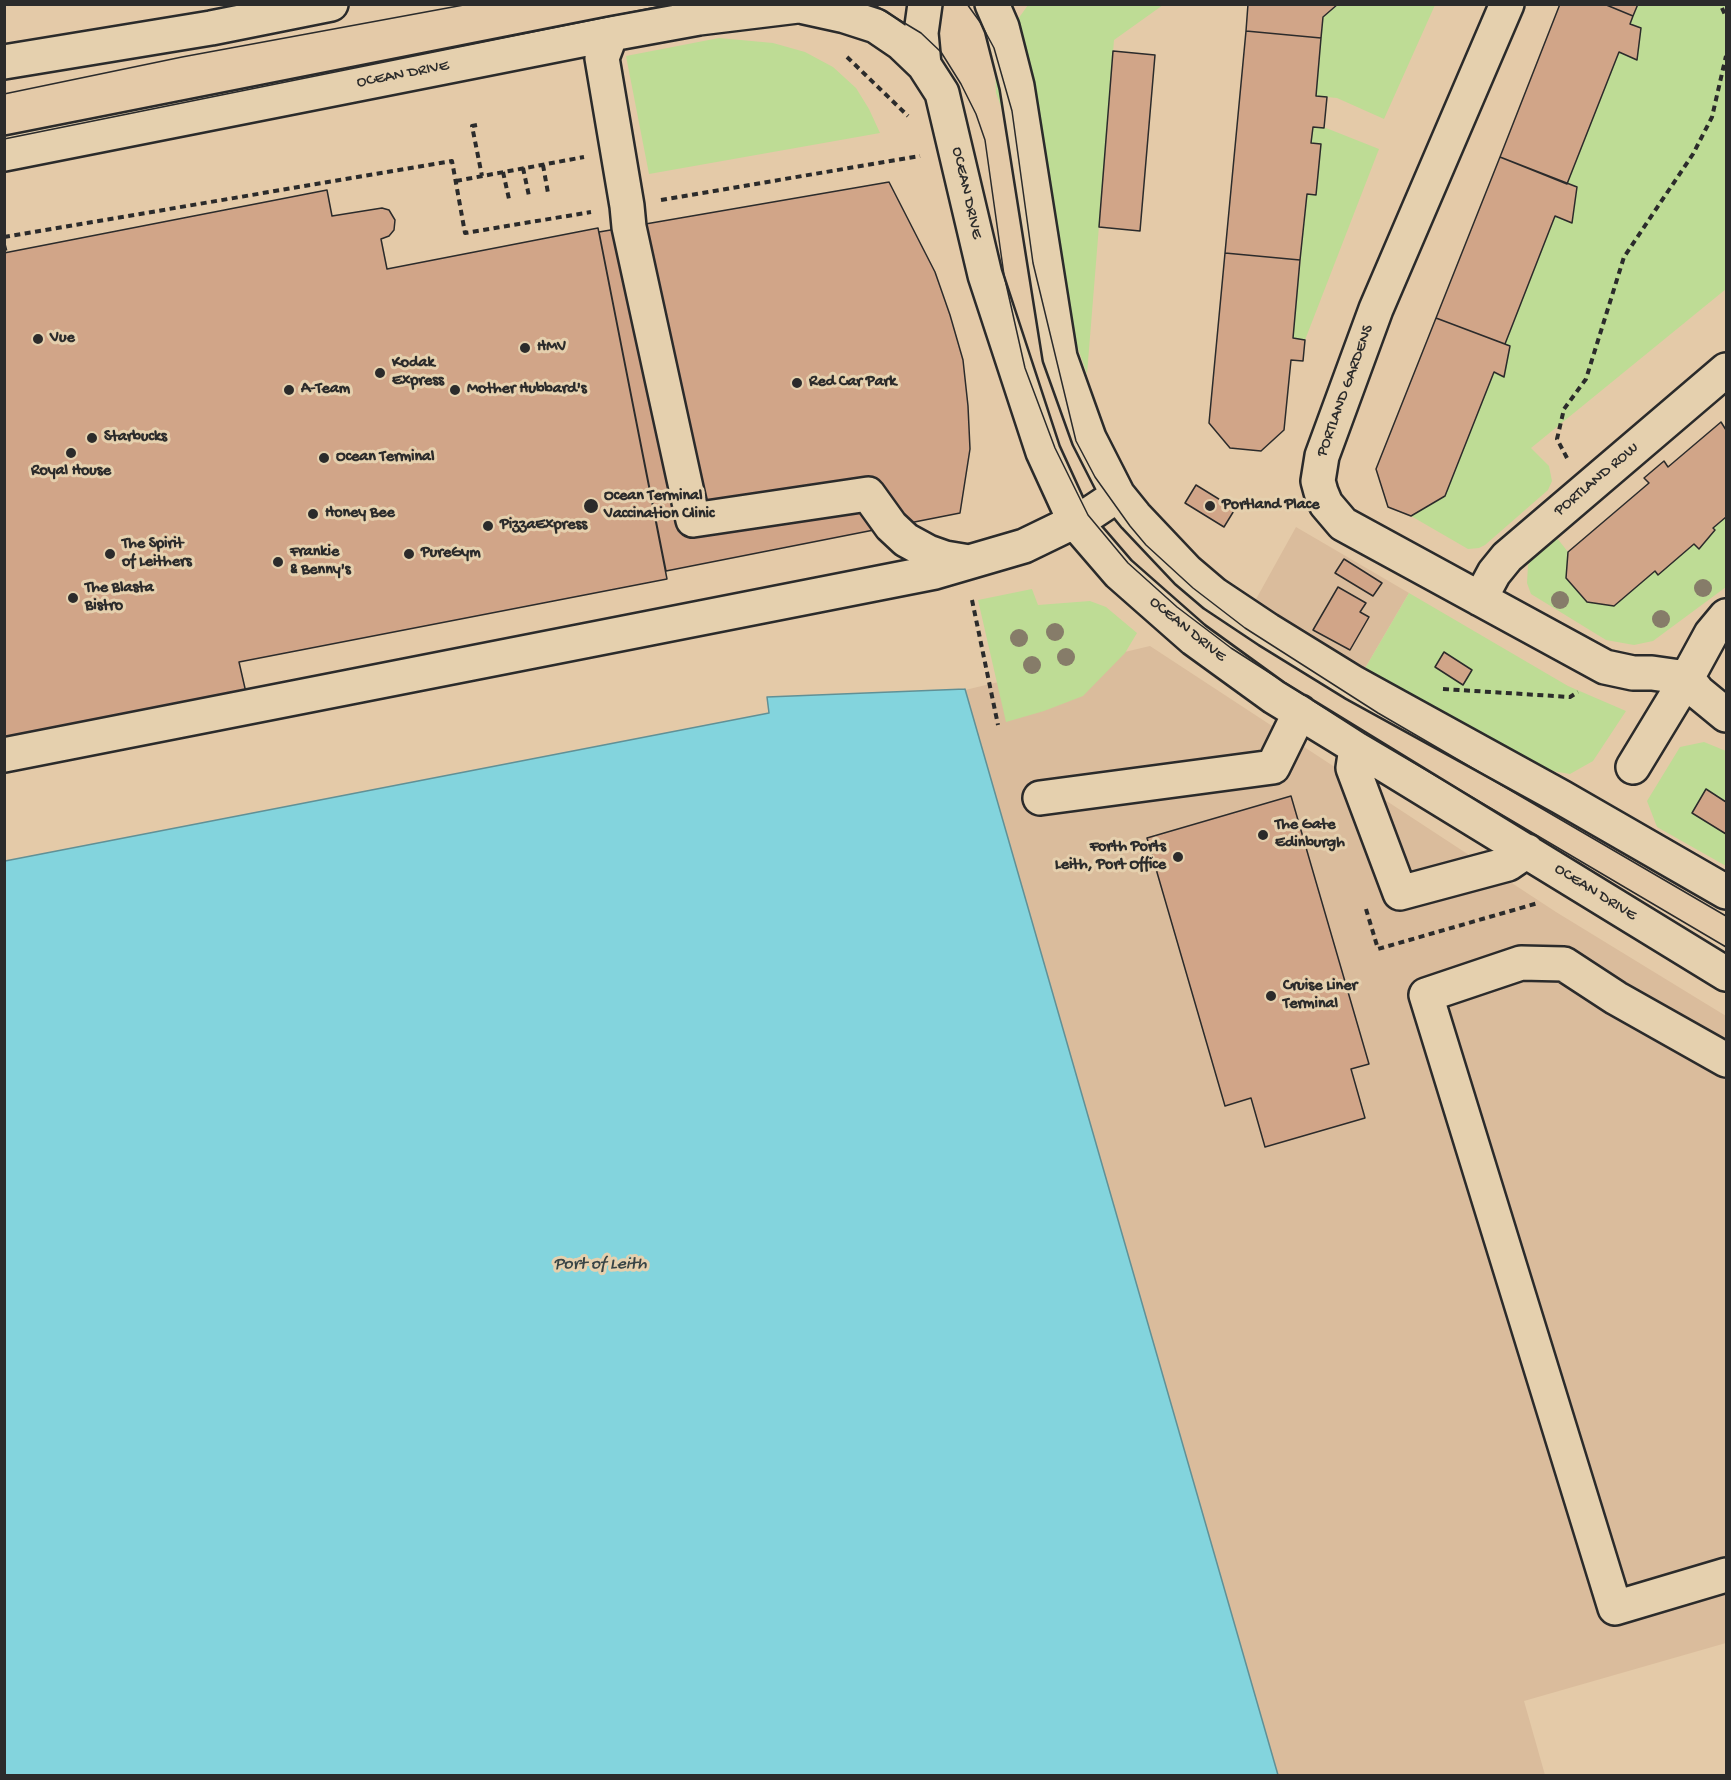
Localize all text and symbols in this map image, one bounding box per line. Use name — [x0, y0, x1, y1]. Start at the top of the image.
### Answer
street label: OCEAN DRIVE — [355, 57, 451, 93]
street label: OCEAN DRIVE — [946, 145, 986, 241]
street label: PORTLAND GARDENS — [1313, 322, 1379, 460]
place label: Vue — [50, 329, 75, 349]
marker: Vue — [31, 332, 45, 346]
place label: HMV — [537, 338, 566, 358]
marker: HMV — [518, 341, 532, 355]
place label: Kodak Express — [392, 354, 444, 392]
marker: Kodak Express — [373, 366, 387, 380]
place label: Red Car Park — [809, 373, 896, 393]
marker: Red Car Park — [790, 376, 804, 390]
place label: A-Team — [301, 380, 350, 400]
place label: Mother Hubbard's — [467, 380, 587, 400]
marker: A-Team — [282, 383, 296, 397]
marker: Mother Hubbard's — [448, 383, 462, 397]
place label: Starbucks — [104, 428, 167, 448]
marker: Starbucks — [85, 431, 99, 445]
street label: PORTLAND ROW — [1551, 439, 1643, 521]
marker: Royal House — [64, 446, 78, 460]
place label: Ocean Terminal — [336, 448, 435, 468]
marker: Ocean Terminal — [317, 451, 331, 465]
place label: Royal House — [31, 462, 111, 482]
place label: Ocean Terminal Vaccination Clinic — [604, 487, 714, 525]
place label: Portland Place — [1222, 496, 1319, 516]
marker: Ocean Terminal Vaccination Clinic — [582, 497, 600, 515]
marker: Portland Place — [1203, 499, 1217, 513]
place label: Honey Bee — [325, 504, 395, 524]
marker: Honey Bee — [306, 507, 320, 521]
place label: PizzaExpress — [500, 516, 587, 536]
marker: PizzaExpress — [481, 519, 495, 533]
place label: The Spirit of Leithers — [122, 535, 192, 573]
place label: Frankie & Benny's — [290, 543, 351, 581]
place label: PureGym — [421, 544, 481, 564]
marker: The Spirit of Leithers — [103, 547, 117, 561]
marker: PureGym — [402, 547, 416, 561]
marker: Frankie & Benny's — [271, 555, 285, 569]
place label: The Blasta Bistro — [85, 579, 154, 617]
marker: The Blasta Bistro — [66, 591, 80, 605]
street label: OCEAN DRIVE — [1145, 593, 1229, 667]
place label: The Gate Edinburgh — [1275, 816, 1345, 854]
marker: The Gate Edinburgh — [1256, 828, 1270, 842]
place label: Forth Ports Leith, Port Office — [1055, 838, 1166, 876]
marker: Forth Ports Leith, Port Office — [1171, 850, 1185, 864]
street label: OCEAN DRIVE — [1550, 860, 1640, 926]
place label: Cruise Liner Terminal — [1283, 977, 1357, 1015]
marker: Cruise Liner Terminal — [1264, 989, 1278, 1003]
water label: Port of Leith — [553, 1254, 647, 1276]

